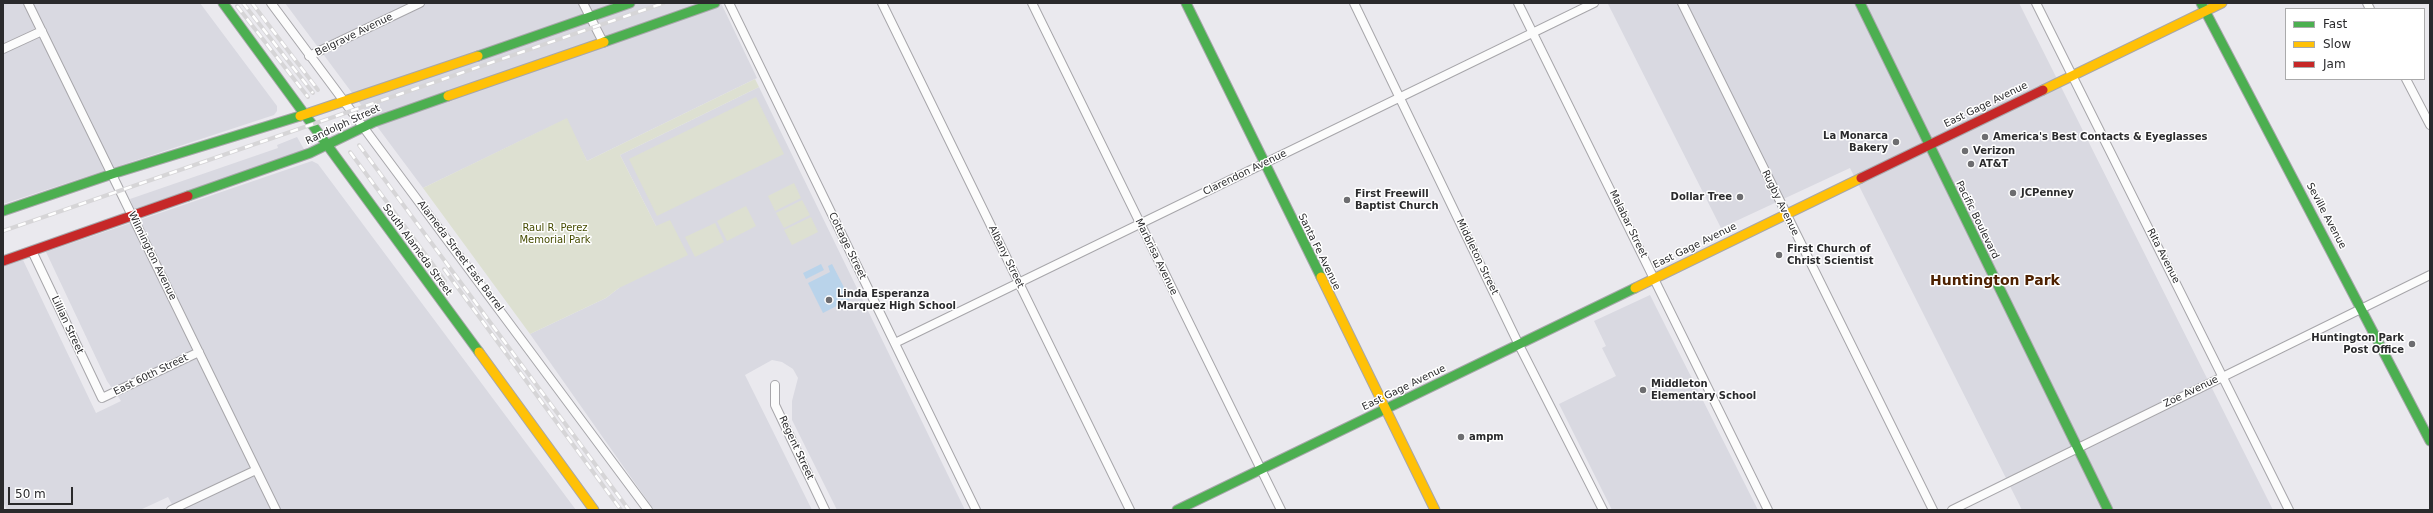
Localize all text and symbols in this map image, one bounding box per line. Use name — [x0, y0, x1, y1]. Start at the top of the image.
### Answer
legend — [2285, 8, 2425, 80]
street label: Belgrave Avenue — [313, 11, 395, 59]
text: Fast — [2323, 17, 2347, 31]
text: Slow — [2323, 37, 2351, 51]
text: Jam — [2323, 57, 2346, 71]
street label: East Gage Avenue — [1942, 80, 2030, 130]
street label: Randolph Street — [304, 103, 382, 147]
place label: La Monarca Bakery — [1823, 130, 1888, 154]
place label: America's Best Contacts & Eyeglasses — [1993, 131, 2207, 143]
marker: America's Best Contacts & Eyeglasses — [1980, 132, 1990, 142]
marker: La Monarca Bakery — [1891, 137, 1901, 147]
place label: Verizon — [1973, 145, 2015, 157]
marker: Verizon — [1960, 146, 1970, 156]
street label: Clarendon Avenue — [1201, 148, 1289, 198]
place label: AT&T — [1979, 158, 2008, 170]
marker: AT&T — [1966, 159, 1976, 169]
street label: Rugby Avenue — [1759, 168, 1801, 238]
street label: Pacific Boulevard — [1953, 179, 2001, 261]
street label: Seville Avenue — [2304, 181, 2348, 251]
place label: JCPenney — [2021, 187, 2074, 199]
place label: First Freewill Baptist Church — [1355, 188, 1439, 212]
street label: Malabar Street — [1606, 188, 1650, 260]
marker: JCPenney — [2008, 188, 2018, 198]
place label: Dollar Tree — [1671, 191, 1732, 203]
marker: Dollar Tree — [1735, 192, 1745, 202]
marker: First Freewill Baptist Church — [1342, 195, 1352, 205]
street label: Alameda Street East Barrel — [414, 198, 506, 314]
street label: South Alameda Street — [380, 202, 454, 298]
street label: Wilmington Avenue — [125, 210, 179, 302]
street label: Cottage Street — [826, 211, 868, 281]
street label: Santa Fe Avenue — [1295, 212, 1343, 292]
street label: Marbrisa Avenue — [1132, 217, 1180, 297]
street label: Middleton Street — [1453, 217, 1501, 297]
street label: East Gage Avenue — [1651, 221, 1739, 271]
park label: Raul R. Perez Memorial Park — [519, 222, 591, 246]
street label: Albany Street — [986, 224, 1026, 290]
street label: Rita Avenue — [2144, 226, 2182, 286]
place label: First Church of Christ Scientist — [1787, 243, 1873, 266]
marker: First Church of Christ Scientist — [1774, 250, 1784, 260]
district label: Huntington Park — [1930, 273, 2060, 289]
place label: Linda Esperanza Marquez High School — [837, 288, 956, 312]
street label: Lillian Street — [48, 294, 86, 356]
marker: Linda Esperanza Marquez High School — [824, 295, 834, 305]
place label: Huntington Park Post Office — [2311, 332, 2404, 356]
marker: Huntington Park Post Office — [2407, 339, 2417, 349]
street label: East 60th Street — [112, 352, 190, 398]
street label: East Gage Avenue — [1360, 363, 1448, 413]
street label: Zoe Avenue — [2162, 374, 2220, 410]
place label: Middleton Elementary School — [1651, 378, 1756, 402]
marker: Middleton Elementary School — [1638, 385, 1648, 395]
street label: Regent Street — [776, 414, 816, 482]
place label: ampm — [1469, 431, 1504, 443]
marker: ampm — [1456, 432, 1466, 442]
scale bar — [10, 479, 75, 505]
text: 50 m — [15, 487, 46, 501]

